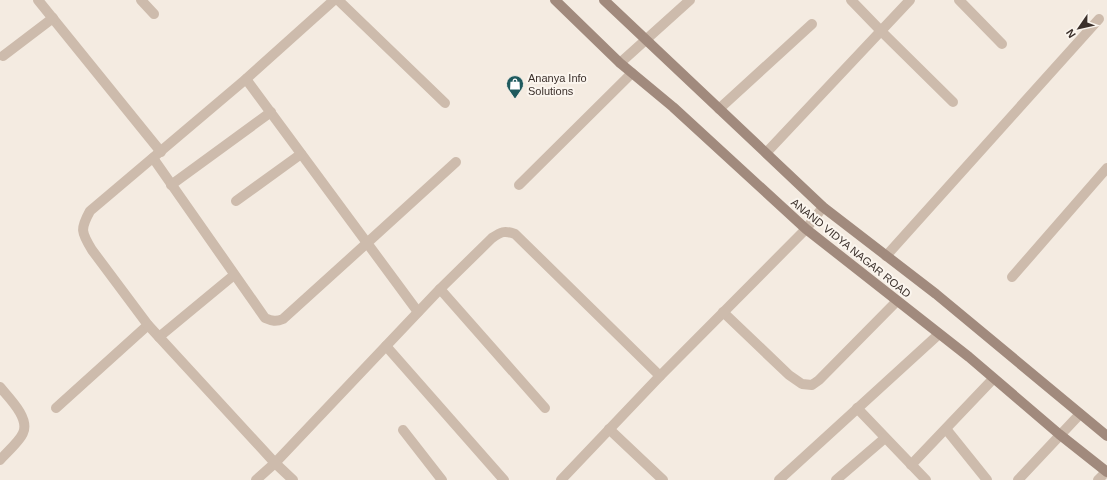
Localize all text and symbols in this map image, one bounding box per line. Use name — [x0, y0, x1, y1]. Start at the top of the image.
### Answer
north arrow — [1059, 8, 1099, 48]
text: N — [1063, 27, 1078, 40]
place label: Ananya Info Solutions — [528, 72, 587, 97]
shop icon: Ananya Info Solutions — [505, 74, 525, 99]
street label: ANAND VIDYA NAGAR ROAD — [789, 196, 913, 300]

